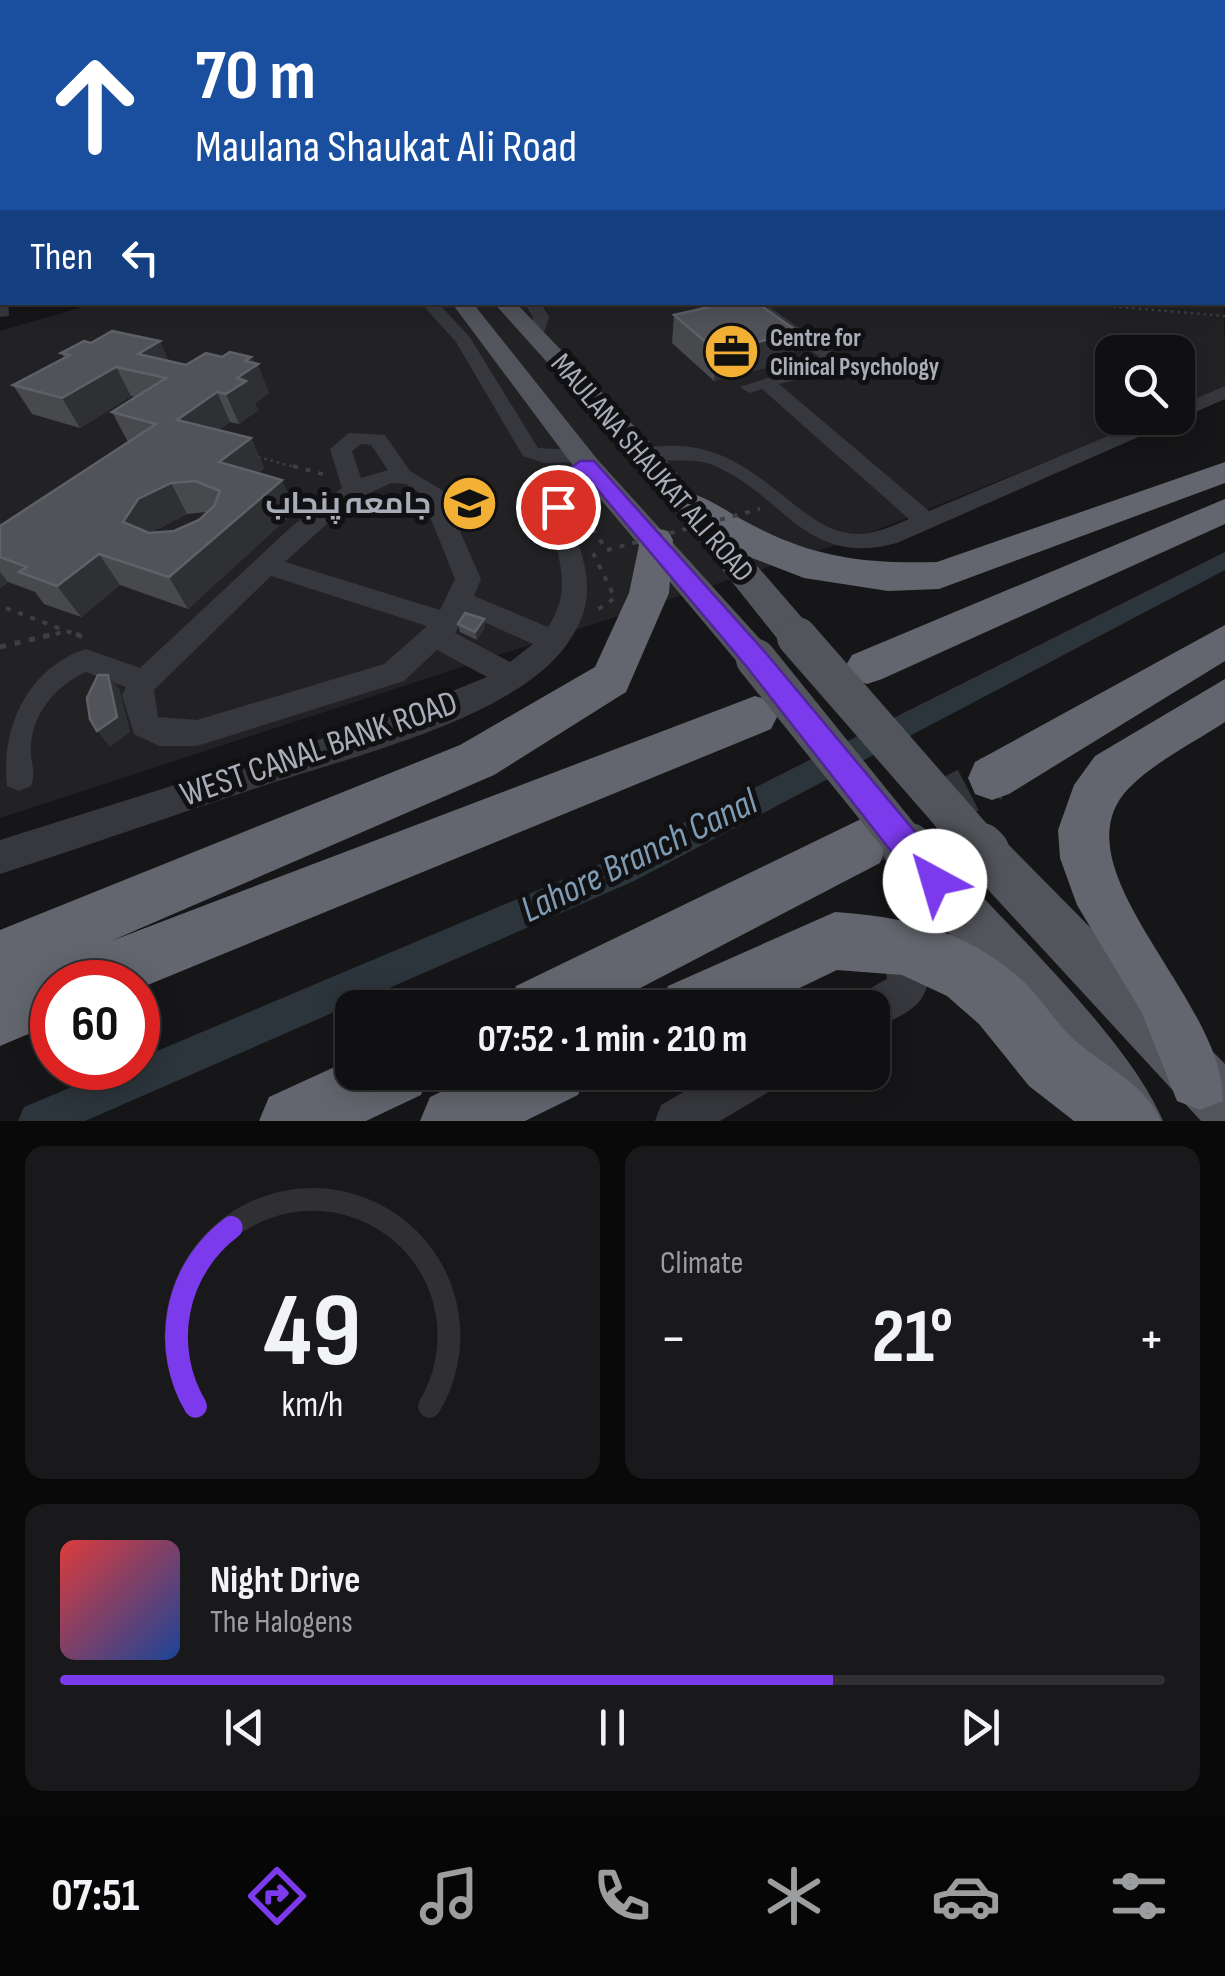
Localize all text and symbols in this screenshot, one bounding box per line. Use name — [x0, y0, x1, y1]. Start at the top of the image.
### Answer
text: 70 m — [195, 35, 316, 119]
icon: ahead — [30, 40, 160, 170]
text: Maulana Shaukat Ali Road — [195, 120, 577, 175]
icon: left — [113, 230, 168, 285]
text: Then — [30, 235, 93, 280]
office icon: Centre for Clinical Psychology — [701, 322, 761, 382]
place label: Centre for Clinical Psychology — [770, 323, 940, 383]
map controls — [1095, 335, 1195, 435]
button: search — [1095, 335, 1195, 435]
street label: MAULANA SHAUKAT ALI ROAD — [543, 346, 761, 590]
pin — [516, 465, 601, 550]
school or university icon: جامعہ پنجاب — [440, 474, 500, 534]
icon: arrive — [531, 480, 586, 535]
place label: جامعہ پنجاب — [265, 486, 431, 524]
street label: WEST CANAL BANK ROAD — [175, 681, 463, 817]
water label: Lahore Branch Canal — [514, 779, 765, 933]
position arrow — [883, 829, 987, 933]
speed limit sign: 60 — [30, 960, 160, 1090]
text: 07:52 · 1 min · 210 m — [478, 1017, 747, 1062]
text: Climate — [660, 1244, 743, 1283]
text: 49 — [264, 1270, 361, 1395]
text: 21° — [872, 1293, 953, 1384]
text: − — [660, 1306, 687, 1373]
text: + — [1138, 1306, 1165, 1373]
text: km/h — [282, 1384, 343, 1427]
text: Night Drive — [210, 1558, 361, 1603]
text: The Halogens — [210, 1603, 353, 1642]
icon: previous — [217, 1700, 272, 1755]
icon: pause — [585, 1700, 640, 1755]
icon: next — [953, 1700, 1008, 1755]
icon: directions — [242, 1861, 312, 1931]
icon: music — [414, 1861, 484, 1931]
icon: phone — [587, 1861, 657, 1931]
icon: climate — [759, 1861, 829, 1931]
icon: car — [931, 1861, 1001, 1931]
icon: filters — [1104, 1861, 1174, 1931]
text: 07:51 — [51, 1869, 139, 1924]

